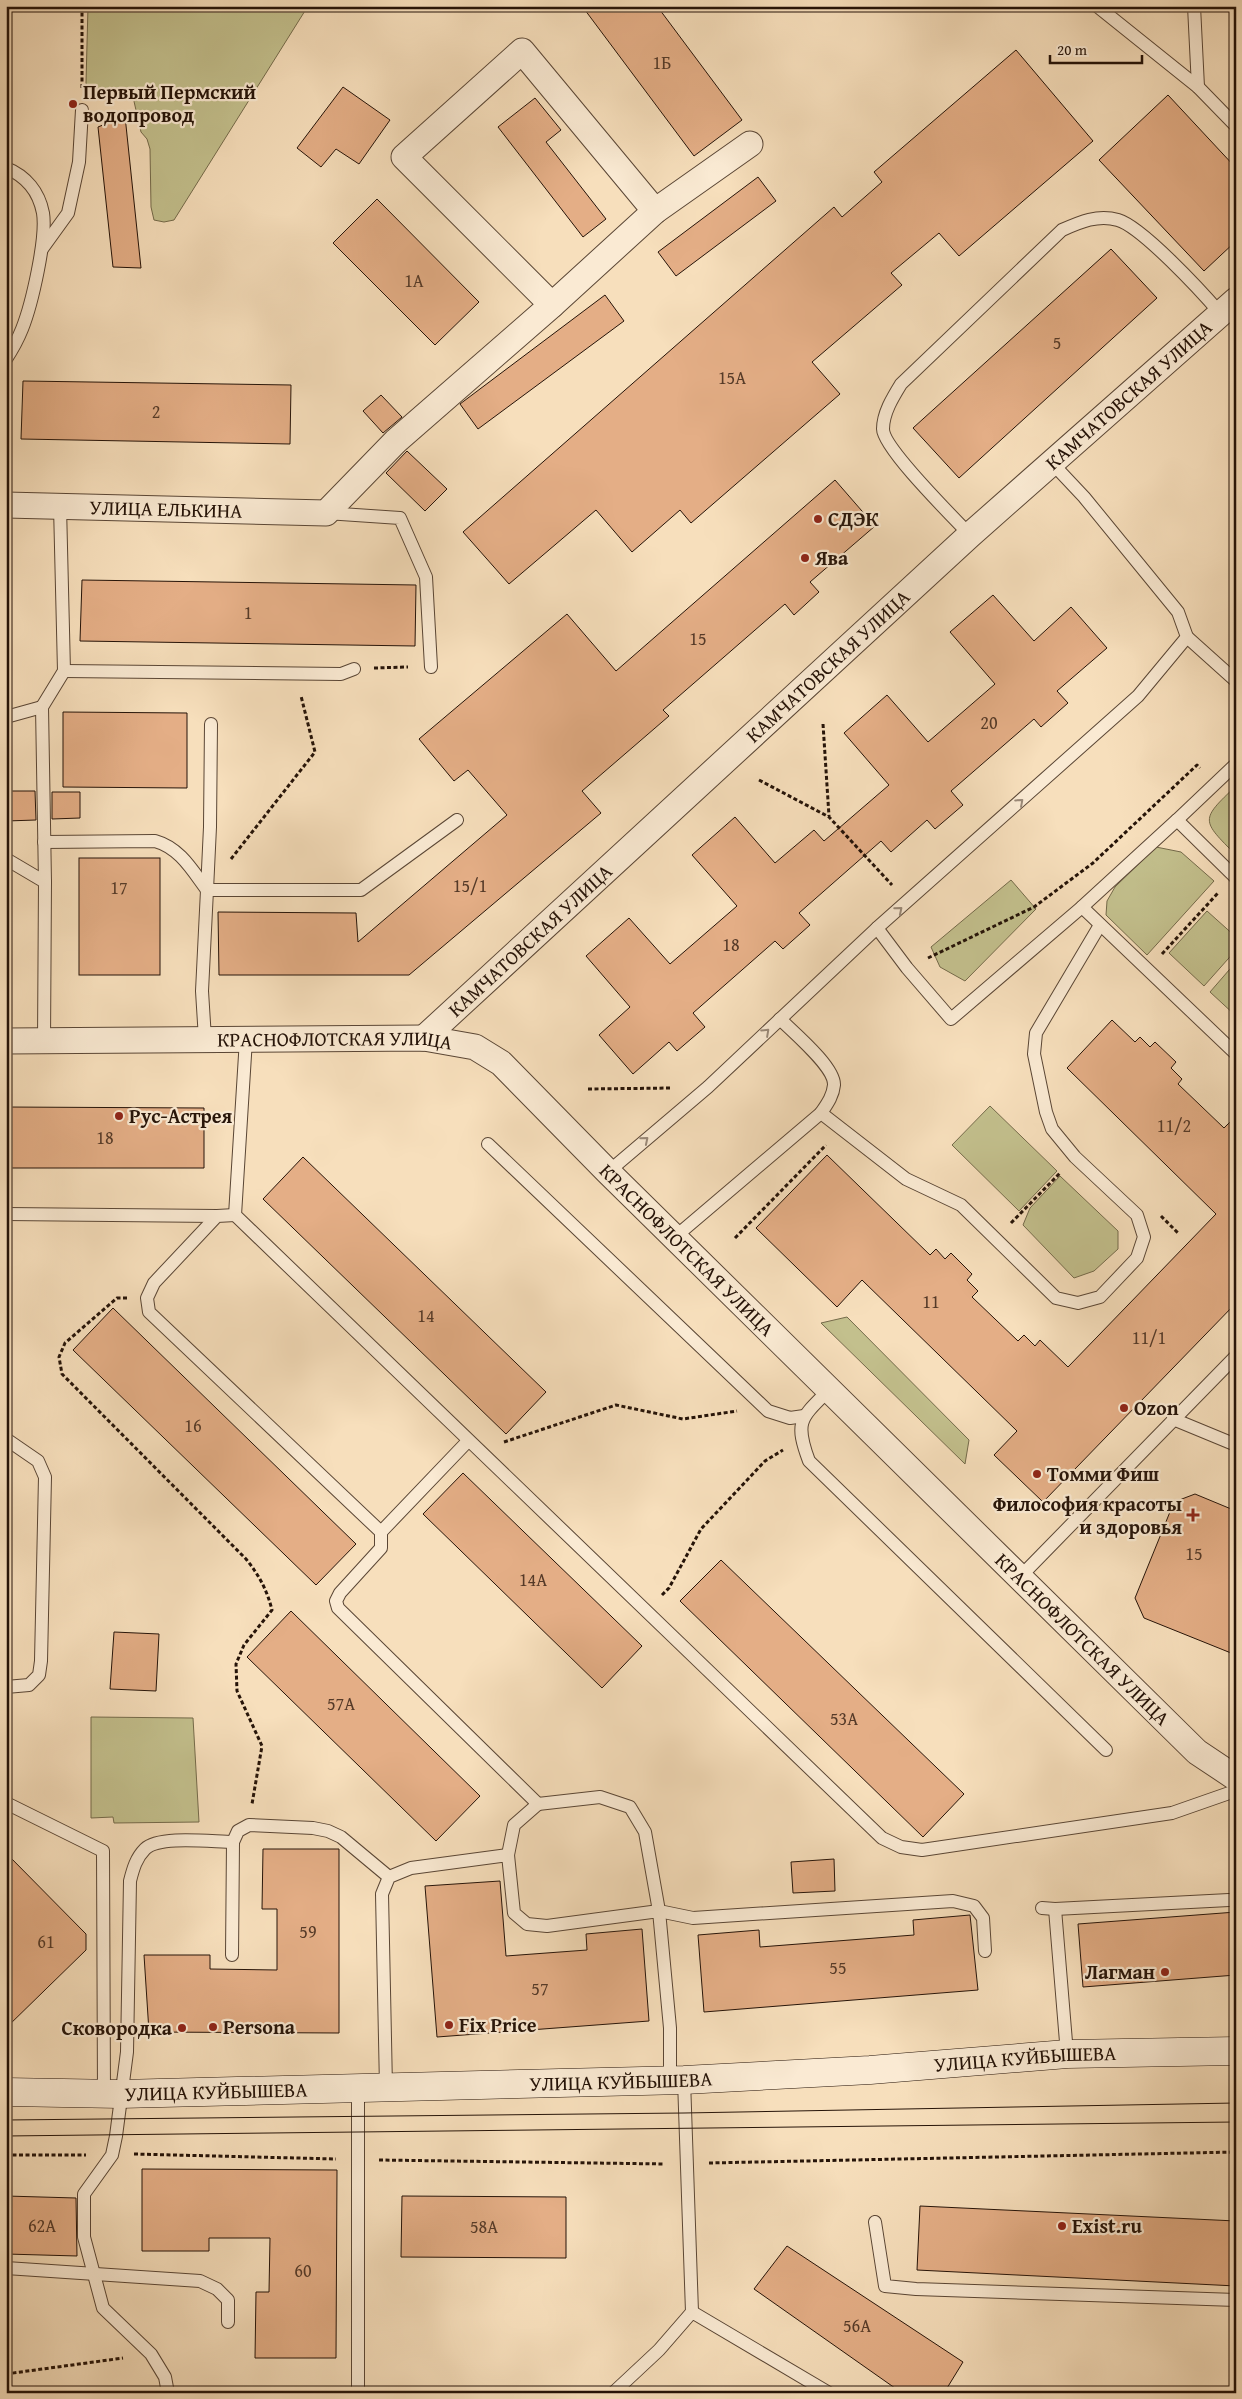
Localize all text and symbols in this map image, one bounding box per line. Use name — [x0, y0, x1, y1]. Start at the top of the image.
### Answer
scale bar — [1050, 32, 1142, 64]
text: 20 m — [1057, 39, 1088, 60]
house number: 1Б — [653, 49, 671, 76]
place label: Первый Пермский водопровод — [83, 77, 257, 129]
marker: Первый Пермский водопровод — [67, 98, 79, 110]
house number: 1А — [404, 267, 424, 294]
street label: КАМЧАТОВСКАЯ УЛИЦА — [1038, 313, 1218, 476]
house number: 5 — [1053, 329, 1061, 356]
house number: 15А — [718, 364, 746, 391]
house number: 2 — [152, 398, 160, 425]
street label: УЛИЦА ЕЛЬКИНА — [89, 492, 243, 525]
place label: СДЭК — [828, 504, 879, 533]
marker: СДЭК — [812, 513, 824, 525]
place label: Ява — [814, 543, 849, 572]
marker: Ява — [799, 552, 811, 564]
street label: КАМЧАТОВСКАЯ УЛИЦА — [739, 582, 916, 749]
house number: 1 — [244, 599, 252, 626]
house number: 15 — [689, 625, 707, 652]
house number: 20 — [980, 709, 998, 736]
one-way arrow — [1014, 799, 1023, 808]
street label: КАМЧАТОВСКАЯ УЛИЦА — [441, 857, 618, 1023]
house number: 15/1 — [453, 872, 487, 899]
house number: 17 — [110, 874, 128, 901]
one-way arrow — [893, 907, 902, 916]
house number: 18 — [722, 931, 740, 958]
street label: КРАСНОФЛОТСКАЯ УЛИЦА — [217, 1023, 455, 1057]
one-way arrow — [761, 1029, 770, 1038]
place label: Рус-Астрея — [129, 1101, 233, 1130]
marker: Рус-Астрея — [113, 1110, 125, 1122]
house number: 11/2 — [1157, 1112, 1191, 1139]
house number: 18 — [96, 1124, 114, 1151]
one-way arrow — [639, 1138, 648, 1146]
street label: КРАСНОФЛОТСКАЯ УЛИЦА — [593, 1157, 781, 1342]
house number: 11 — [922, 1288, 940, 1315]
house number: 14 — [417, 1302, 435, 1329]
house number: 11/1 — [1132, 1324, 1166, 1351]
place label: Ozon — [1134, 1393, 1179, 1422]
marker: Ozon — [1118, 1402, 1130, 1414]
house number: 16 — [184, 1412, 202, 1439]
place label: Томми Фиш — [1047, 1459, 1159, 1488]
marker: Томми Фиш — [1031, 1468, 1043, 1480]
place label: Философия красоты и здоровья — [993, 1489, 1183, 1541]
marker: Философия красоты и здоровья — [1186, 1508, 1200, 1522]
house number: 15 — [1185, 1540, 1203, 1567]
street label: КРАСНОФЛОТСКАЯ УЛИЦА — [989, 1546, 1177, 1732]
house number: 14А — [519, 1566, 547, 1593]
house number: 57А — [327, 1690, 355, 1717]
house number: 53А — [830, 1705, 858, 1732]
house number: 59 — [299, 1918, 317, 1945]
house number: 61 — [37, 1928, 55, 1955]
house number: 55 — [829, 1954, 847, 1981]
place label: Лагман — [1085, 1957, 1155, 1986]
marker: Лагман — [1159, 1966, 1171, 1978]
house number: 57 — [531, 1975, 549, 2002]
place label: Fix Price — [459, 2010, 537, 2039]
place label: Persona — [223, 2012, 296, 2041]
place label: Сковородка — [61, 2013, 173, 2042]
marker: Fix Price — [443, 2019, 455, 2031]
marker: Persona — [207, 2021, 219, 2033]
marker: Сковородка — [176, 2022, 188, 2034]
street label: УЛИЦА КУЙБЫШЕВА — [933, 2038, 1117, 2079]
street label: УЛИЦА КУЙБЫШЕВА — [529, 2064, 713, 2098]
street label: УЛИЦА КУЙБЫШЕВА — [124, 2074, 308, 2108]
place label: Exist.ru — [1072, 2211, 1142, 2240]
house number: 62А — [28, 2212, 56, 2239]
house number: 58А — [470, 2213, 498, 2240]
marker: Exist.ru — [1056, 2220, 1068, 2232]
house number: 60 — [294, 2257, 312, 2284]
house number: 56А — [843, 2312, 871, 2339]

